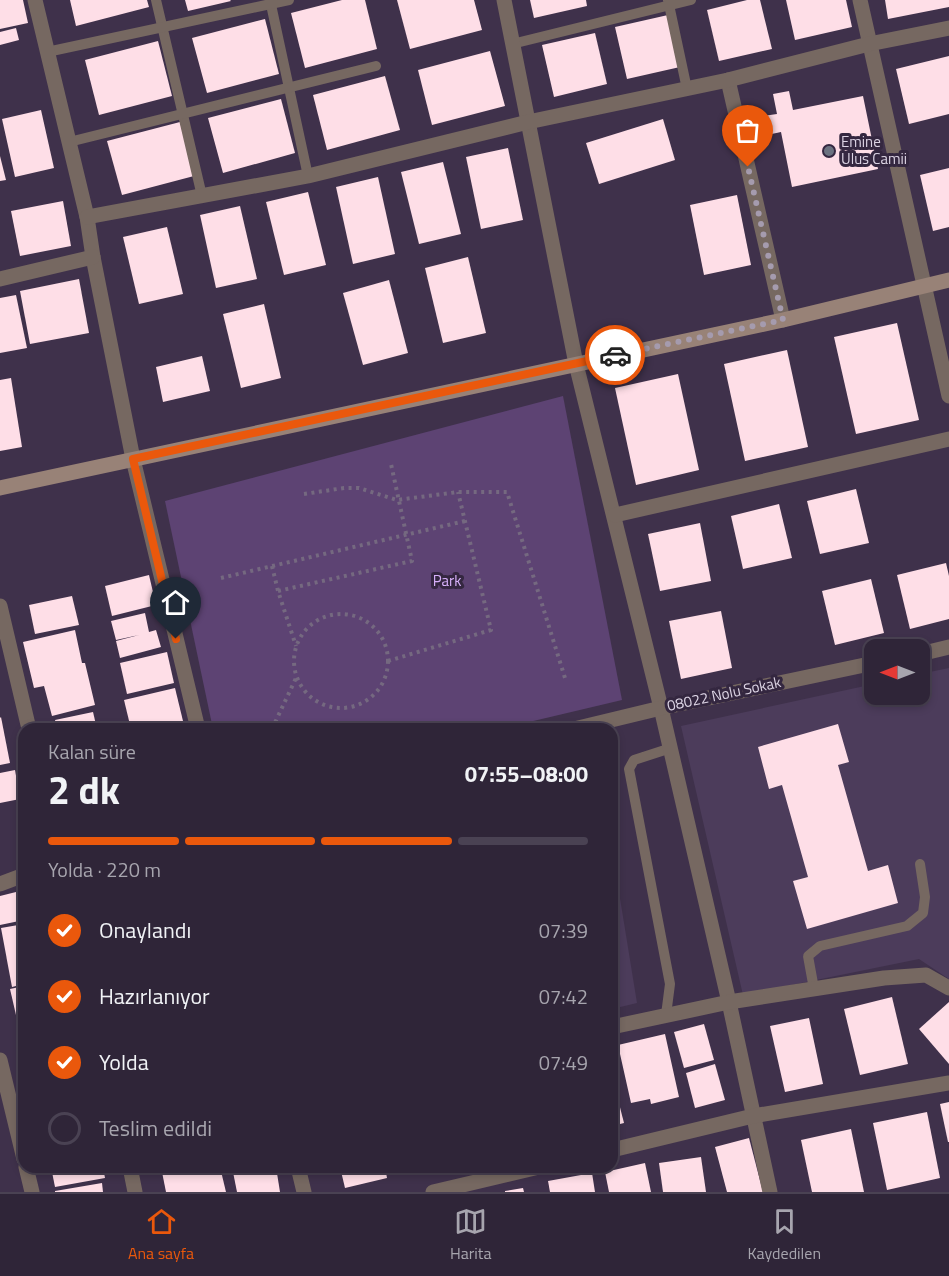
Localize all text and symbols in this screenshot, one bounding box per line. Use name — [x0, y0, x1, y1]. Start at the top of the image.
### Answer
pin — [722, 105, 773, 167]
icon: bag — [731, 114, 764, 147]
place label: Emine Ulus Camii — [841, 130, 907, 170]
marker: Emine Ulus Camii — [822, 144, 836, 158]
courier — [585, 325, 645, 385]
icon: car — [599, 339, 632, 372]
park label: Park — [433, 569, 461, 592]
pin — [150, 577, 201, 639]
icon: home — [159, 586, 192, 619]
north arrow — [864, 639, 930, 705]
map controls — [864, 639, 930, 705]
street label: 08022 Nolu Sokak — [665, 670, 783, 717]
text: Kalan süre — [48, 736, 136, 767]
text: 07:55–08:00 — [465, 757, 588, 791]
text: 2 dk — [48, 760, 120, 819]
text: Yolda · 220 m — [48, 854, 161, 885]
text: Onaylandı — [99, 913, 191, 947]
icon: check — [48, 914, 81, 947]
text: 07:39 — [539, 915, 588, 946]
text: Hazırlanıyor — [99, 979, 210, 1013]
icon: check — [48, 980, 81, 1013]
text: 07:42 — [539, 981, 588, 1012]
text: Yolda — [99, 1045, 149, 1079]
icon: check — [48, 1046, 81, 1079]
text: 07:49 — [539, 1047, 588, 1078]
text: Teslim edildi — [99, 1111, 212, 1145]
tab: Ana sayfa — [128, 1205, 194, 1265]
tab: Harita — [450, 1205, 492, 1265]
tab: Kaydedilen — [747, 1205, 821, 1265]

